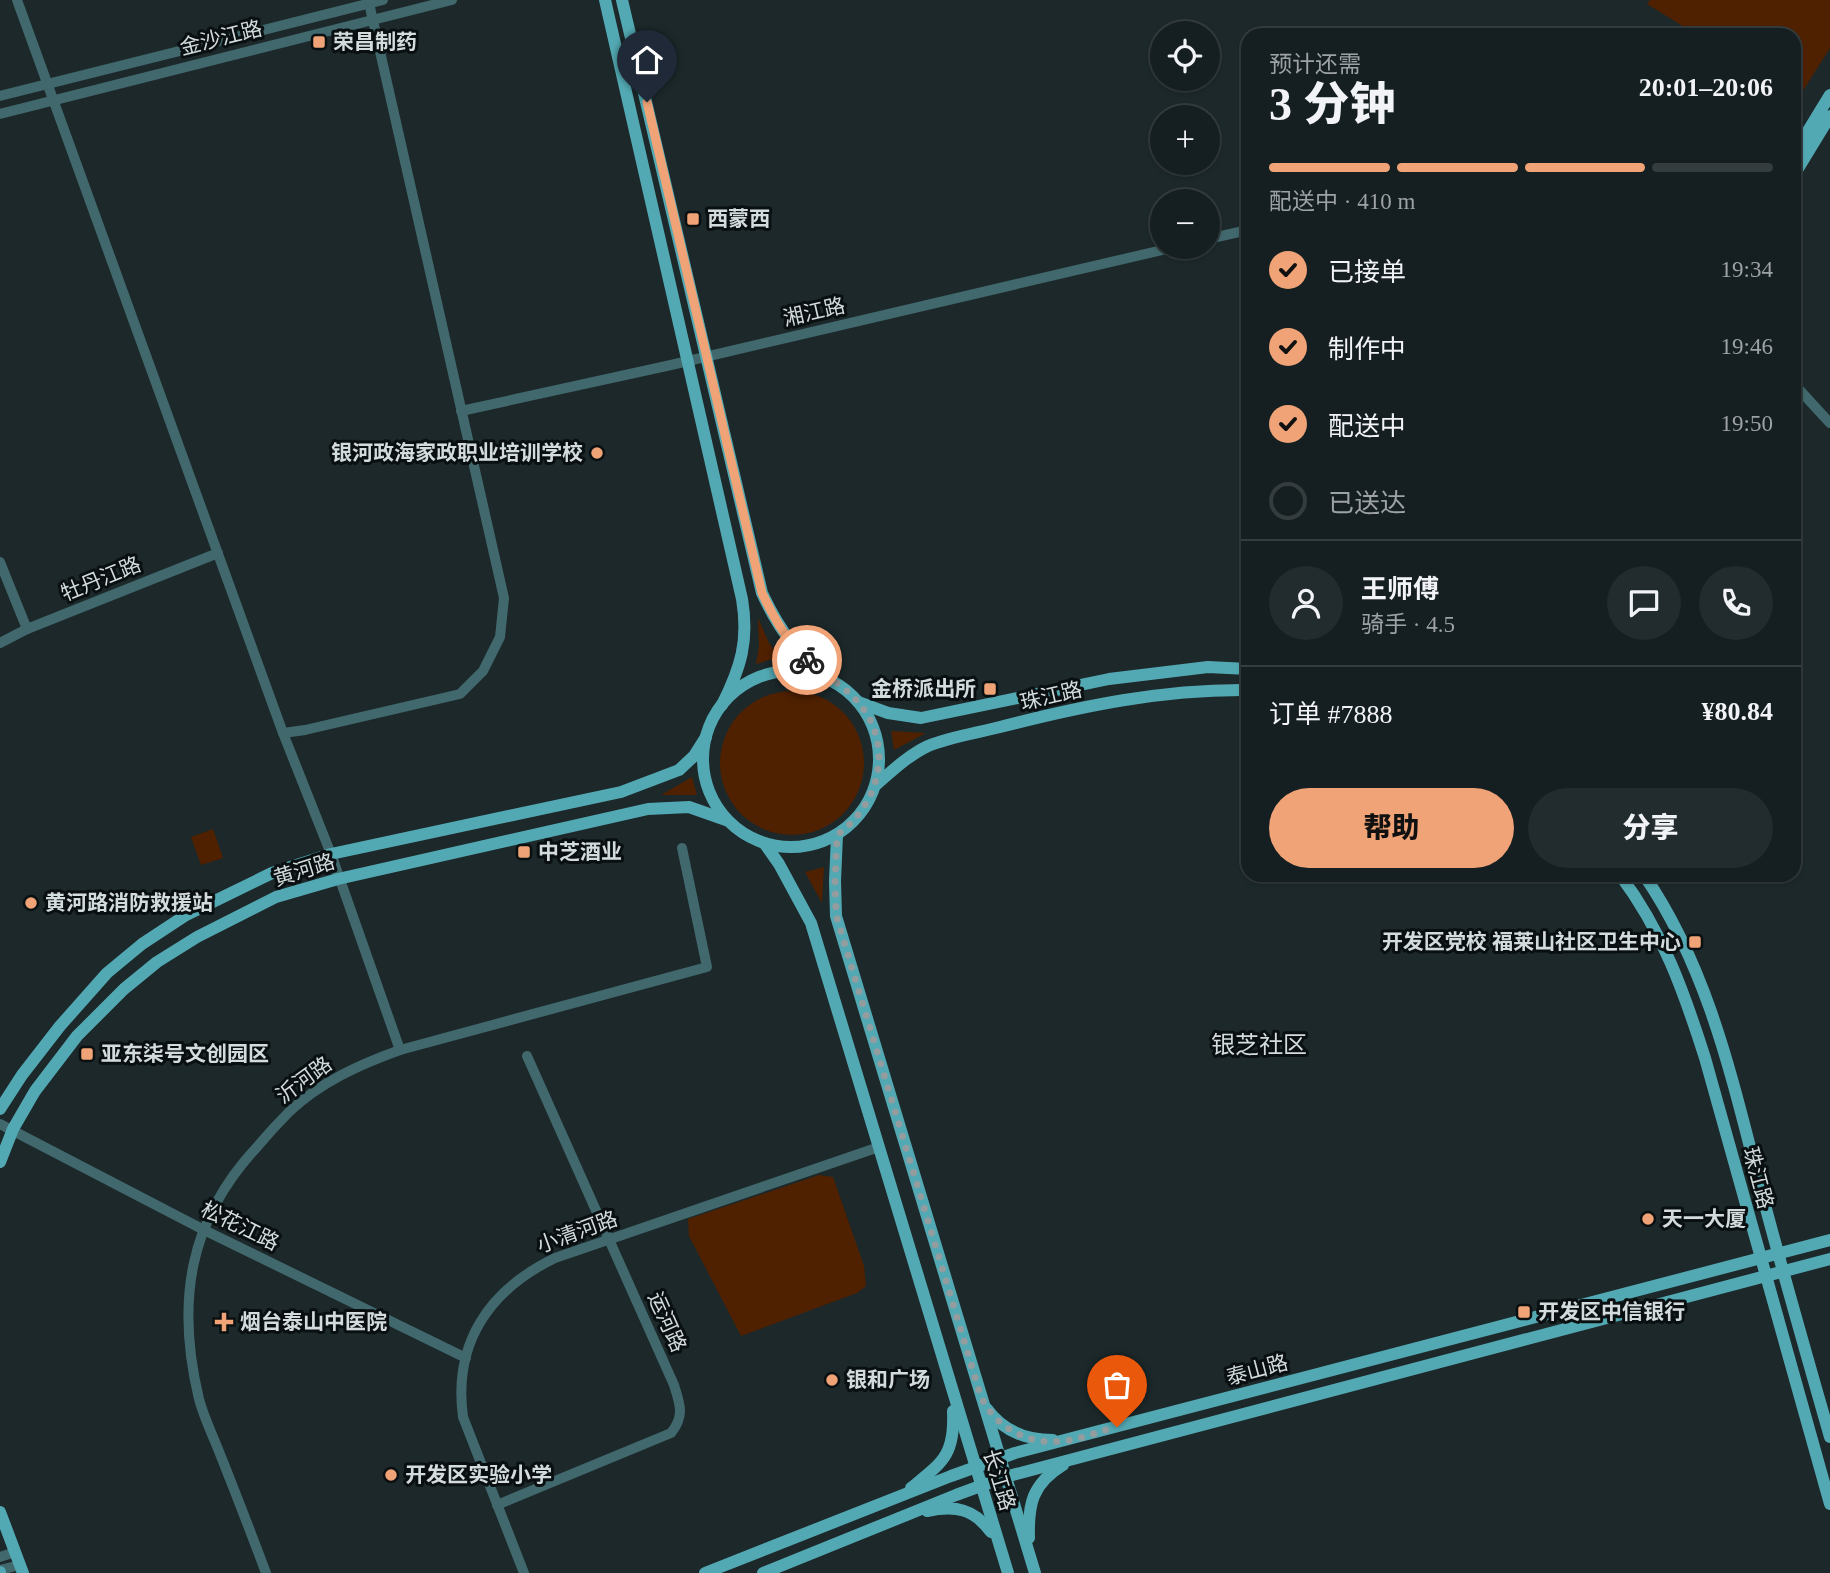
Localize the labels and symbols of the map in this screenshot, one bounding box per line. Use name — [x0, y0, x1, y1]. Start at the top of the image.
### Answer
street label: 金沙江路 — [177, 16, 265, 60]
place label: 荣昌制药 — [333, 30, 417, 54]
pin — [617, 30, 677, 102]
marker: 荣昌制药 — [311, 34, 327, 50]
place label: 西蒙西 — [707, 207, 770, 231]
marker: 西蒙西 — [685, 211, 701, 227]
street label: 湘江路 — [781, 293, 847, 331]
place label: 银河政海家政职业培训学校 — [331, 441, 583, 465]
marker: 银河政海家政职业培训学校 — [589, 445, 605, 461]
street label: 牡丹江路 — [58, 552, 144, 606]
courier — [772, 625, 842, 695]
place label: 金桥派出所 — [871, 677, 976, 701]
street label: 珠江路 — [1018, 677, 1084, 715]
marker: 金桥派出所 — [982, 681, 998, 697]
place label: 中芝酒业 — [538, 840, 622, 864]
marker: 中芝酒业 — [516, 844, 532, 860]
street label: 黄河路 — [270, 849, 338, 891]
place label: 黄河路消防救援站 — [45, 891, 213, 915]
marker: 黄河路消防救援站 — [23, 895, 39, 911]
place label: 开发区党校 福莱山社区卫生中心 — [1382, 930, 1681, 954]
marker: 开发区党校 福莱山社区卫生中心 — [1687, 934, 1703, 950]
district label: 银芝社区 — [1211, 1032, 1307, 1058]
place label: 亚东柒号文创园区 — [101, 1042, 269, 1066]
marker: 亚东柒号文创园区 — [79, 1046, 95, 1062]
street label: 沂河路 — [271, 1052, 337, 1108]
street label: 珠江路 — [1738, 1144, 1778, 1212]
street label: 松花江路 — [197, 1197, 283, 1255]
street label: 小清河路 — [533, 1206, 621, 1258]
place label: 天一大厦 — [1662, 1207, 1746, 1231]
marker: 天一大厦 — [1640, 1211, 1656, 1227]
street label: 运河路 — [643, 1288, 691, 1356]
place label: 开发区中信银行 — [1538, 1300, 1685, 1324]
marker: 开发区中信银行 — [1516, 1304, 1532, 1320]
place label: 烟台泰山中医院 — [240, 1310, 387, 1334]
marker: 烟台泰山中医院 — [214, 1312, 234, 1332]
street label: 泰山路 — [1223, 1350, 1291, 1390]
pin — [1087, 1355, 1147, 1427]
place label: 银和广场 — [846, 1368, 930, 1392]
marker: 银和广场 — [824, 1372, 840, 1388]
street label: 长江路 — [978, 1446, 1020, 1514]
place label: 开发区实验小学 — [405, 1463, 552, 1487]
marker: 开发区实验小学 — [383, 1467, 399, 1483]

